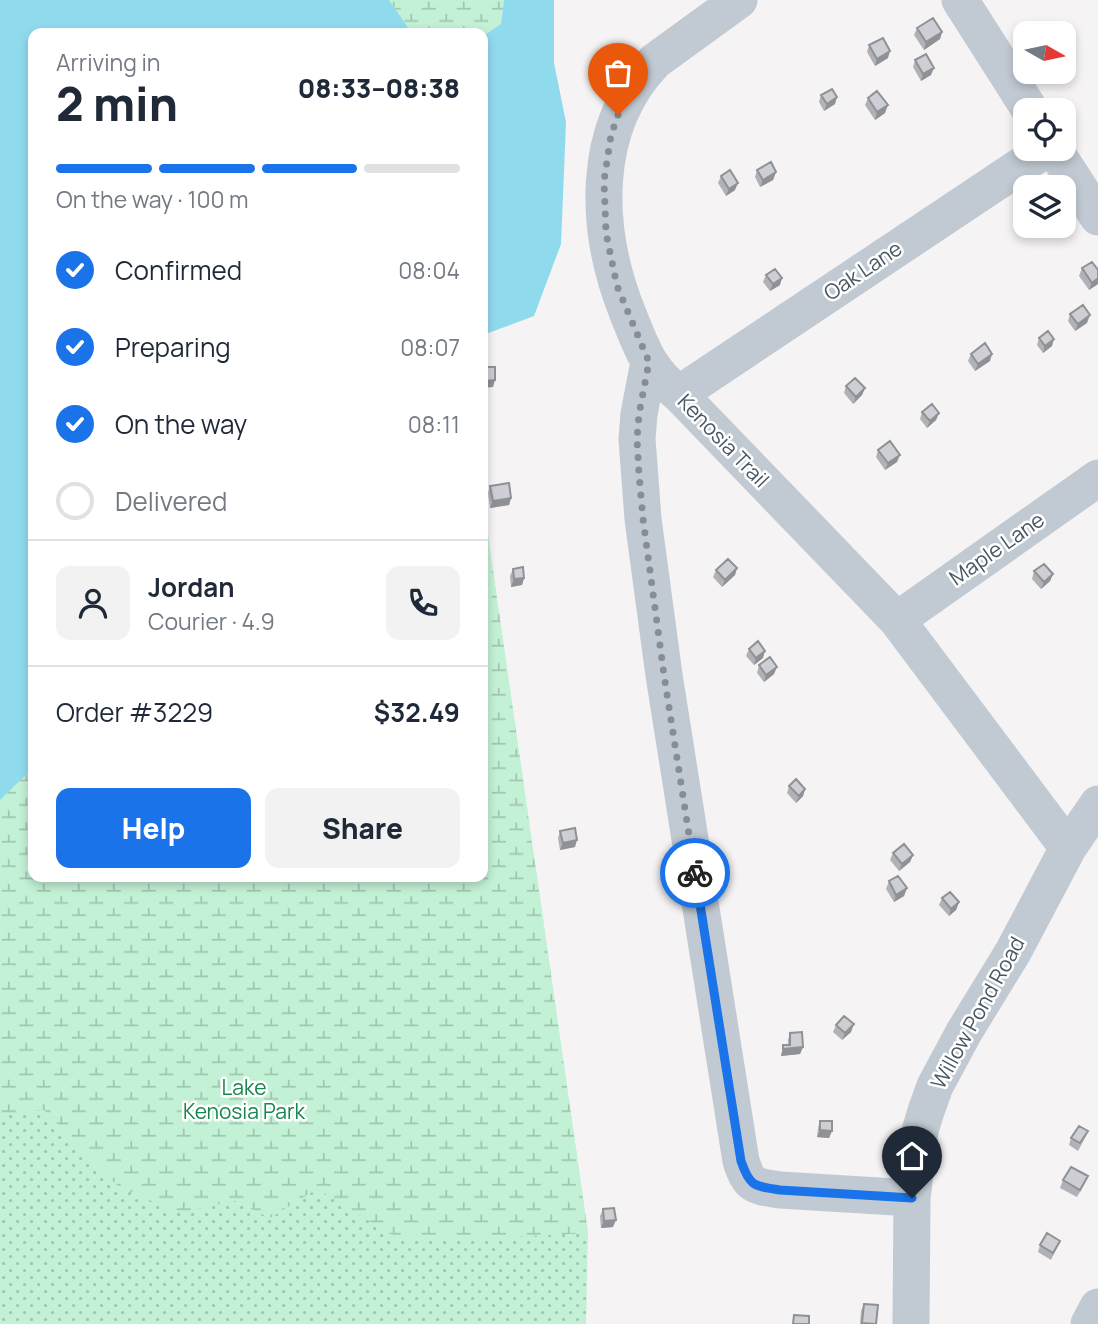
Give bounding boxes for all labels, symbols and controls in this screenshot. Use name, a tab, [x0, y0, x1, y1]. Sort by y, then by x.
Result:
north arrow	[1013, 21, 1076, 84]
map controls	[1013, 21, 1076, 238]
pin	[588, 43, 648, 115]
text: Arriving in	[56, 46, 161, 78]
icon: bag	[599, 54, 637, 92]
text: 08:33–08:38	[298, 70, 460, 106]
text: 2 min	[56, 72, 178, 135]
button: locate	[1013, 98, 1076, 161]
button: layers	[1013, 175, 1076, 238]
text: On the way · 100 m	[56, 183, 249, 215]
street label: Oak Lane	[818, 234, 907, 307]
icon: check	[56, 251, 94, 289]
text: Confirmed	[115, 252, 242, 288]
text: 08:04	[398, 254, 460, 286]
icon: check	[56, 328, 94, 366]
text: Preparing	[115, 329, 231, 365]
text: 08:07	[400, 331, 460, 363]
street label: Kenosia Trail	[672, 387, 776, 493]
icon: check	[56, 405, 94, 443]
text: On the way	[115, 406, 247, 442]
text: 08:11	[408, 408, 460, 440]
text: Delivered	[115, 483, 227, 519]
street label: Maple Lane	[943, 505, 1050, 591]
button: person	[56, 566, 130, 640]
button: phone	[386, 566, 460, 640]
text: Jordan	[148, 569, 234, 605]
text: Courier · 4.9	[148, 605, 275, 637]
text: Order #3229	[56, 694, 213, 730]
text: $32.49	[374, 694, 460, 730]
button: Help	[56, 788, 251, 868]
button: Share	[265, 788, 460, 868]
courier	[660, 838, 730, 908]
icon: bike	[676, 854, 714, 892]
street label: Willow Pond Road	[924, 931, 1031, 1094]
park label: Lake Kenosia Park	[183, 1073, 306, 1125]
pin	[882, 1126, 942, 1198]
icon: home	[893, 1137, 931, 1175]

